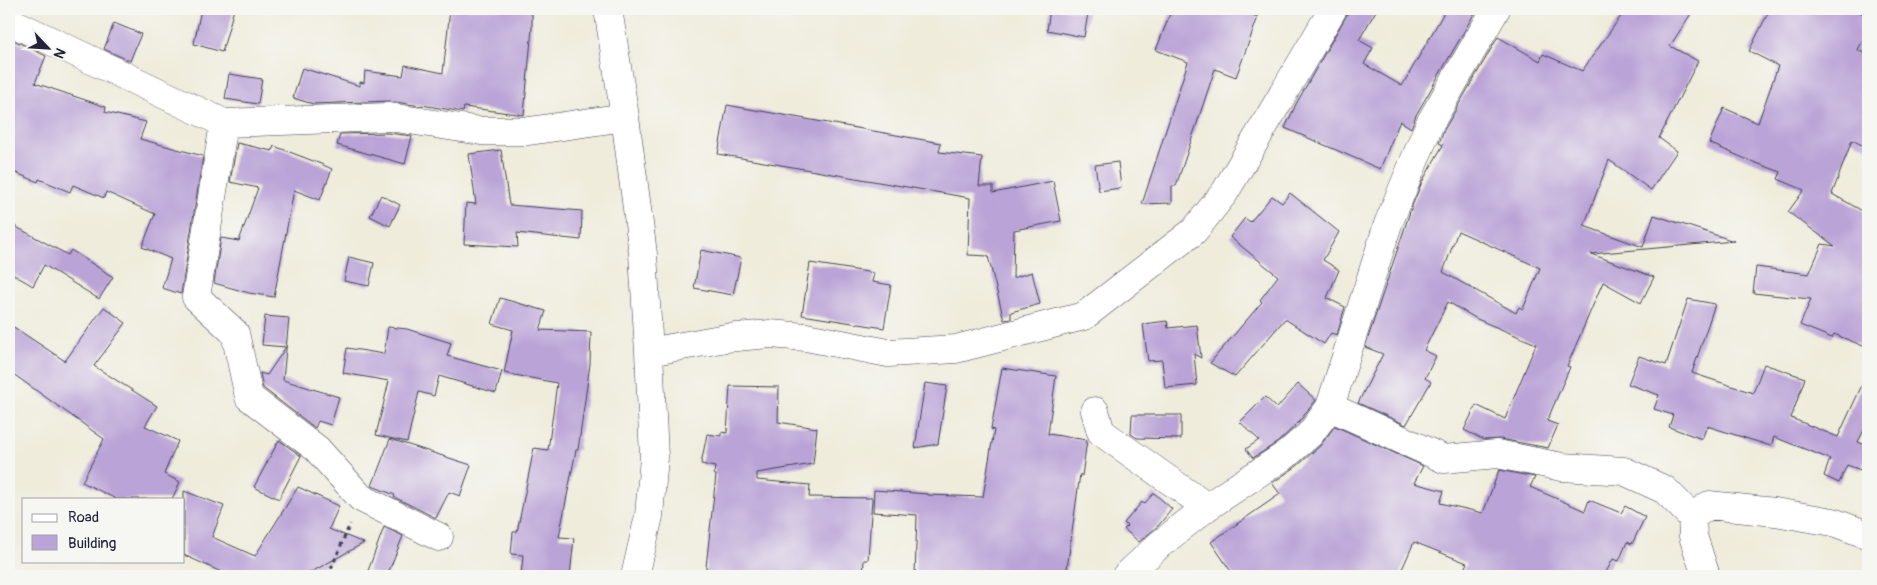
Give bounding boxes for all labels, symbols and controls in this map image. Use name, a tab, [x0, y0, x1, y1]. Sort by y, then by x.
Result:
north arrow	[22, 22, 72, 72]
text: N	[50, 45, 69, 61]
legend	[22, 498, 185, 562]
text: Road	[68, 508, 99, 527]
text: Building	[68, 534, 116, 553]

